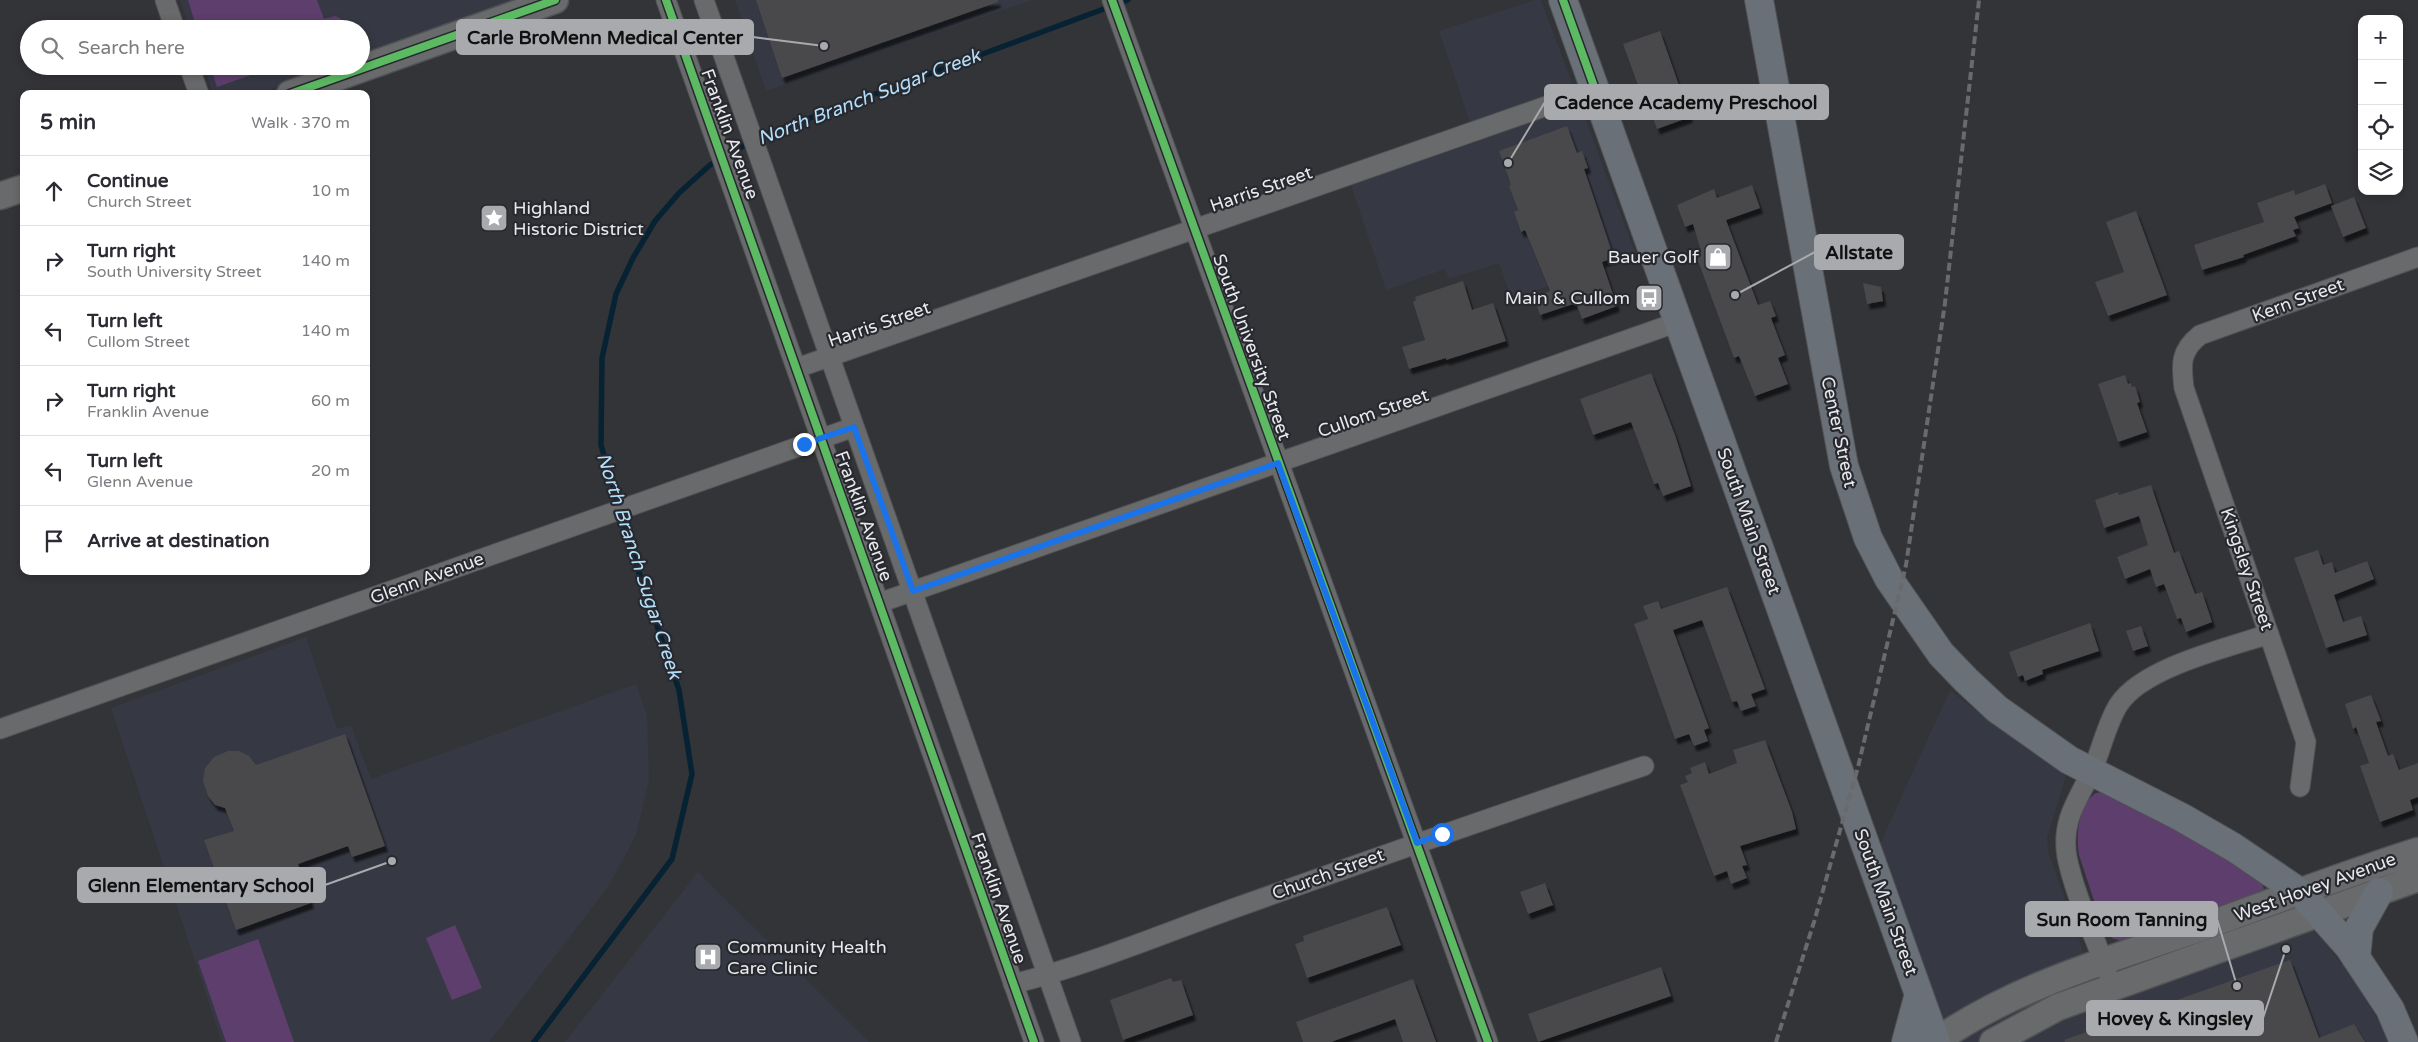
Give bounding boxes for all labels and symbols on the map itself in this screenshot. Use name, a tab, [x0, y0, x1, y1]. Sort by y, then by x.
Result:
callout: Carle BroMenn Medical Center	[457, 20, 753, 54]
text: Carle BroMenn Medical Center	[467, 27, 744, 49]
water label: North Branch Sugar Creek	[755, 44, 985, 150]
street label: Franklin Avenue	[696, 66, 764, 202]
callout: Cadence Academy Preschool	[1545, 85, 1828, 119]
text: Cadence Academy Preschool	[1555, 92, 1817, 115]
street label: Harris Street	[1207, 161, 1315, 217]
place label: Highland Historic District	[513, 197, 644, 240]
place icon: Highland Historic District	[479, 203, 509, 233]
callout: Allstate	[1815, 235, 1903, 269]
shop icon: Bauer Golf	[1703, 242, 1733, 272]
text: Allstate	[1825, 242, 1893, 264]
place label: Bauer Golf	[1608, 246, 1699, 268]
street label: South University Street	[1208, 251, 1296, 443]
street label: Kern Street	[2249, 273, 2347, 327]
bus stop icon: Main & Cullom	[1634, 283, 1664, 313]
place label: Main & Cullom	[1505, 287, 1630, 309]
street label: Harris Street	[825, 296, 933, 352]
street label: Center Street	[1816, 374, 1862, 490]
street label: Cullom Street	[1315, 384, 1431, 442]
route end	[793, 433, 816, 456]
street label: South Main Street	[1712, 445, 1786, 598]
street label: Franklin Avenue	[830, 448, 898, 584]
water label: North Branch Sugar Creek	[592, 450, 687, 684]
street label: Kingsley Street	[2216, 505, 2278, 633]
street label: Glenn Avenue	[367, 547, 487, 609]
route start	[1431, 823, 1454, 846]
street label: South Main Street	[1849, 826, 1923, 979]
street label: Franklin Avenue	[966, 830, 1032, 966]
street label: Church Street	[1269, 844, 1387, 904]
street label: West Hovey Avenue	[2231, 848, 2399, 926]
callout: Glenn Elementary School	[78, 868, 325, 902]
text: Glenn Elementary School	[88, 875, 314, 898]
callout: Sun Room Tanning	[2026, 902, 2217, 936]
text: Sun Room Tanning	[2037, 909, 2207, 932]
place label: Community Health Care Clinic	[727, 936, 887, 979]
hospital icon: Community Health Care Clinic	[693, 942, 723, 972]
callout: Hovey & Kingsley	[2087, 1001, 2263, 1035]
text: Hovey & Kingsley	[2097, 1008, 2254, 1031]

